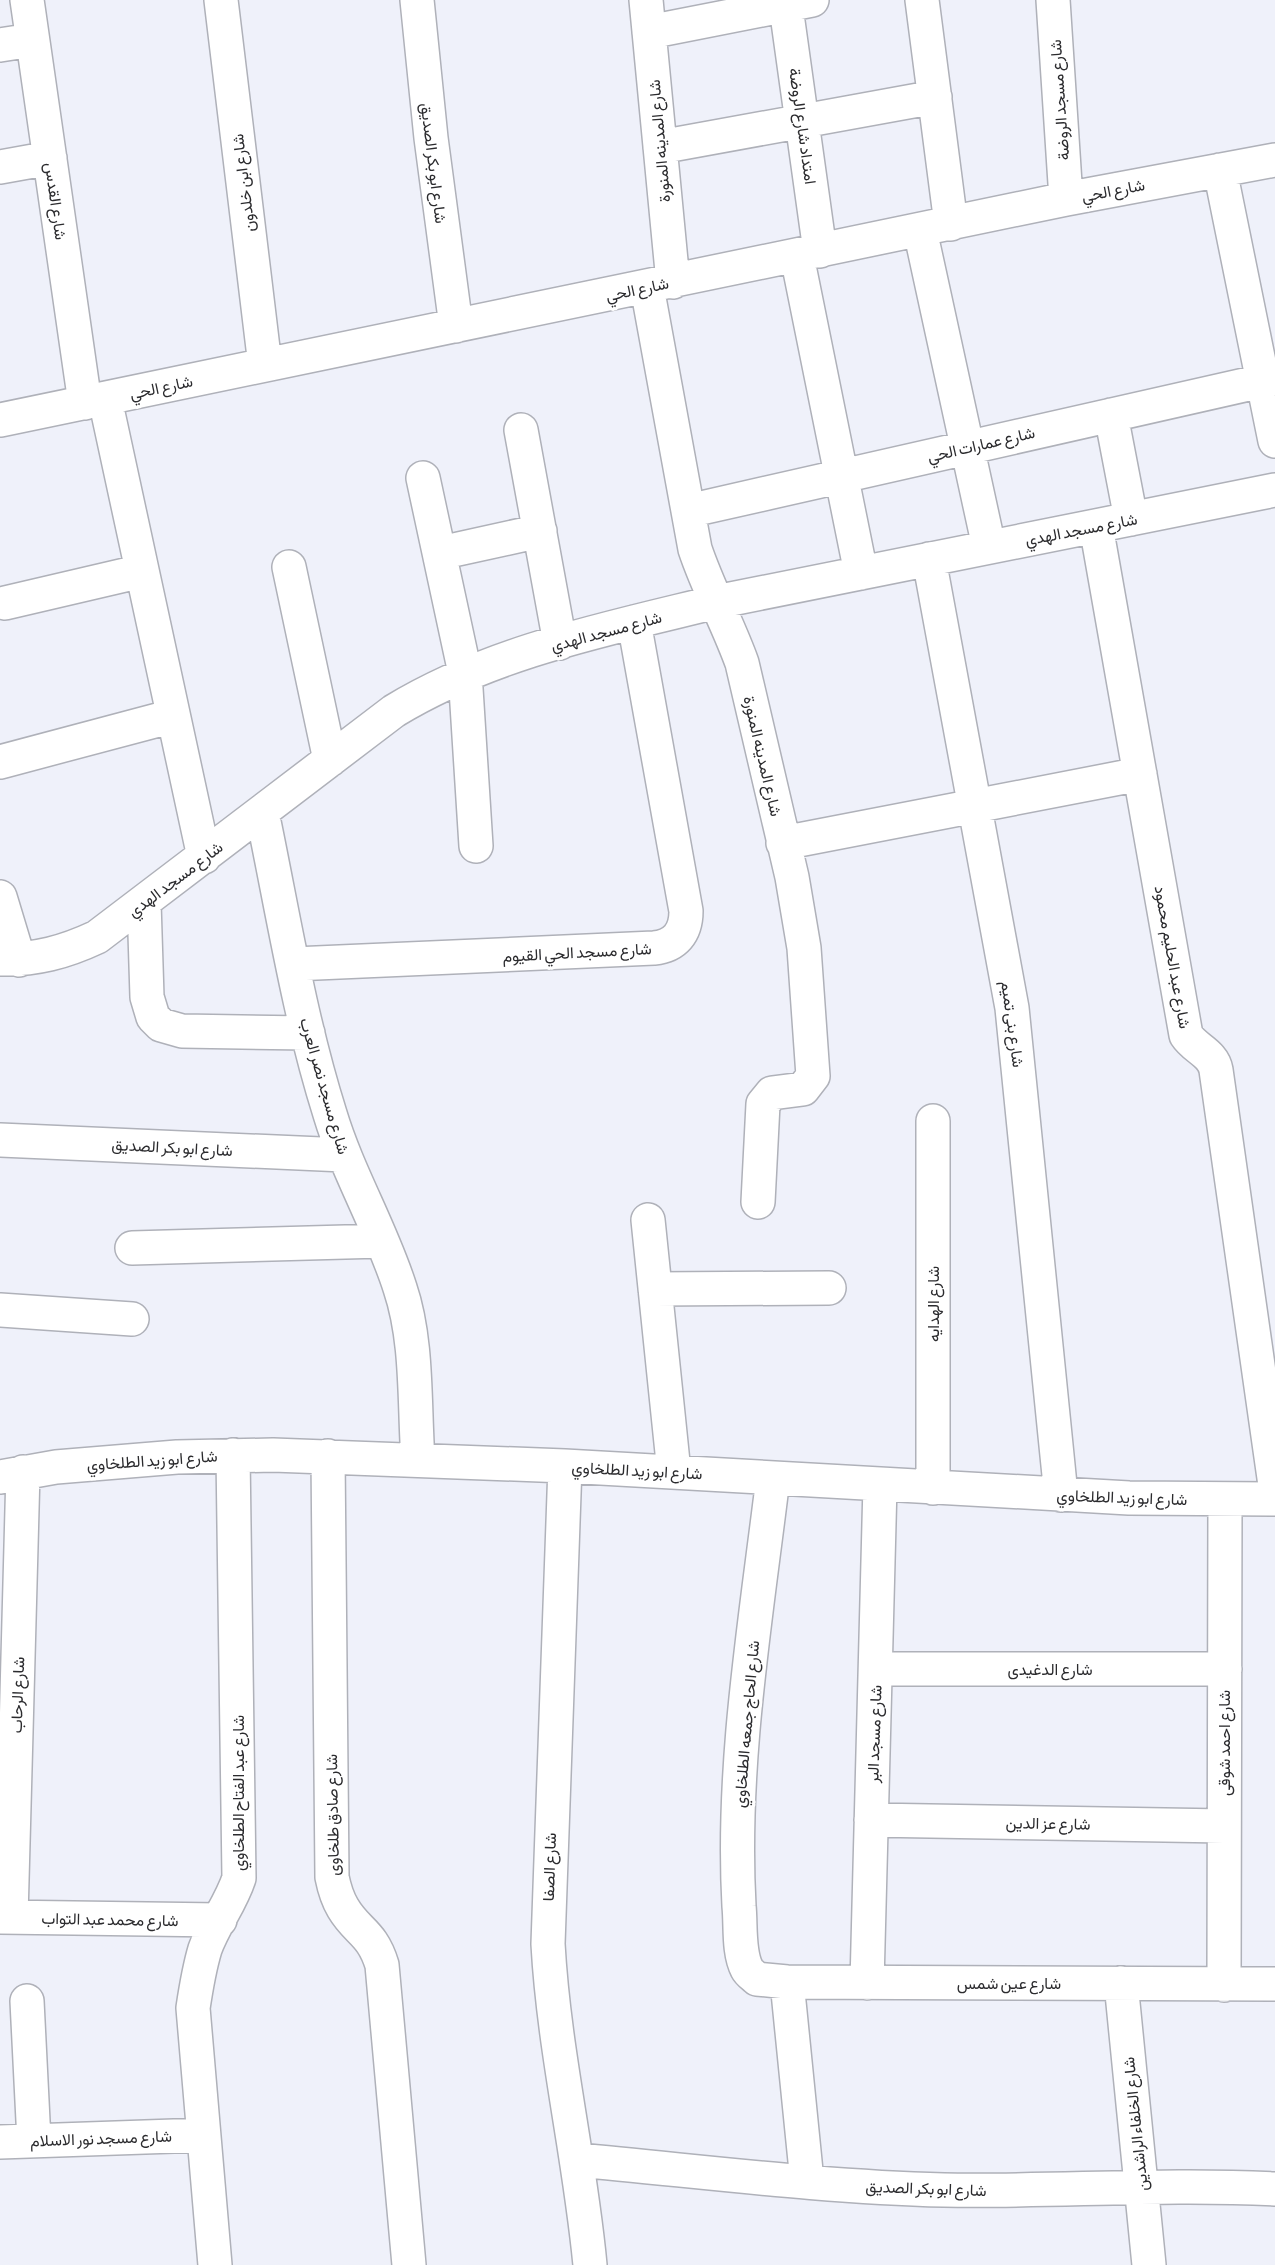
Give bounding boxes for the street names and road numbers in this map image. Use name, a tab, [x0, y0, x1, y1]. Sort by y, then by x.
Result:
street label: شارع مسجد الروضة	[1046, 39, 1075, 161]
street label: امتداد شارع الروضة	[783, 67, 820, 186]
street label: شارع المدينه المنورة	[645, 79, 676, 203]
street label: شارع ابو بكر الصديق	[415, 102, 450, 225]
street label: شارع ابن خلدون	[228, 133, 261, 233]
street label: شارع القدس	[39, 161, 70, 241]
street label: شارع الحي	[1080, 175, 1147, 210]
street label: شارع الحي	[604, 274, 671, 309]
street label: شارع الحي	[128, 372, 195, 407]
street label: شارع عمارات الحي	[925, 423, 1038, 470]
street label: شارع مسجد الهدي	[1023, 509, 1140, 554]
street label: شارع مسجد الهدي	[549, 608, 665, 659]
street label: شارع المدينه المنورة	[737, 694, 786, 819]
street label: شارع مسجد الهدي	[124, 837, 229, 925]
street label: شارع عبد الحليم محمود	[1149, 884, 1194, 1030]
street label: شارع مسجد الحي القيوم	[502, 939, 652, 970]
street label: شارع بنى تميم	[995, 980, 1028, 1069]
street label: شارع مسجد نصر العرب	[294, 1016, 353, 1157]
street label: شارع ابو بكر الصديق	[111, 1135, 233, 1162]
street label: شارع الهدايه	[924, 1266, 945, 1342]
street label: شارع ابو زيد الطلخاوي	[86, 1446, 218, 1479]
street label: شارع ابو زيد الطلخاوي	[571, 1458, 703, 1487]
street label: شارع ابو زيد الطلخاوي	[1056, 1486, 1188, 1513]
street label: شارع الحاج جمعه الطلخاوي	[730, 1640, 767, 1809]
street label: شارع الرحاب	[7, 1656, 30, 1734]
street label: شارع الدغيدى	[1007, 1660, 1093, 1681]
street label: شارع مسجد البر	[863, 1685, 888, 1784]
street label: شارع احمد شوقى	[1215, 1690, 1236, 1796]
street label: شارع عبد الفتاح الطلخاوي	[229, 1715, 252, 1871]
street label: شارع صادق طلخاوى	[322, 1754, 345, 1876]
street label: شارع عز الدين	[1005, 1813, 1091, 1836]
street label: شارع الصفا	[539, 1832, 562, 1902]
street label: شارع محمد عبد التواب	[41, 1909, 179, 1932]
street label: شارع عين شمس	[957, 1974, 1061, 1995]
street label: شارع الخلفاء الراشدين	[1119, 2056, 1154, 2192]
street label: شارع مسجد نور الاسلام	[30, 2127, 172, 2152]
street label: شارع ابو بكر الصديق	[865, 2177, 987, 2202]

